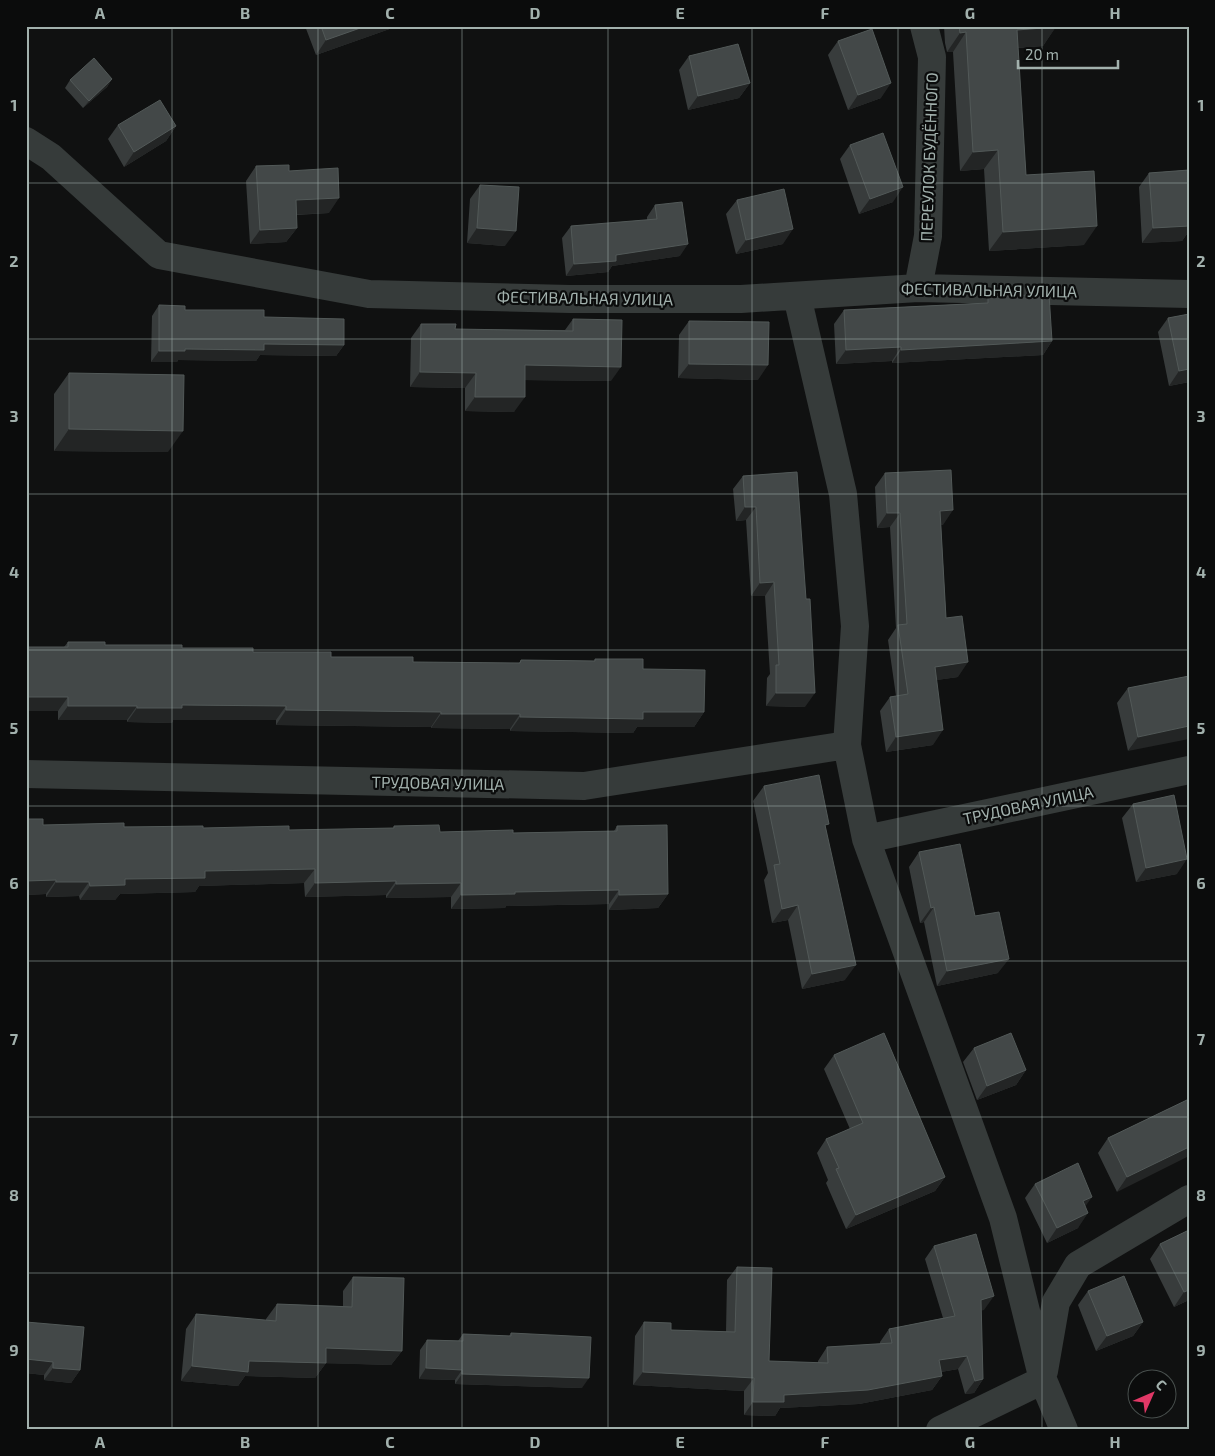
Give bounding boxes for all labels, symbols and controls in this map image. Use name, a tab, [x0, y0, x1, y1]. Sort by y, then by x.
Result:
text: A	[95, 3, 106, 22]
text: B	[240, 3, 250, 22]
text: C	[385, 3, 395, 22]
text: D	[530, 3, 541, 22]
text: E	[675, 3, 685, 22]
text: F	[821, 3, 830, 22]
text: G	[965, 3, 975, 22]
text: H	[1109, 3, 1121, 22]
scale bar	[1018, 38, 1118, 70]
text: 20 m	[1025, 45, 1059, 63]
street label: ПЕРЕУЛОК БУДЁННОГО	[916, 72, 941, 242]
text: 1	[11, 95, 17, 114]
text: 1	[1198, 95, 1204, 114]
text: 2	[9, 251, 19, 270]
text: 2	[1196, 251, 1206, 270]
street label: ФЕСТИВАЛЬНАЯ УЛИЦА	[901, 278, 1077, 301]
street label: ФЕСТИВАЛЬНАЯ УЛИЦА	[497, 286, 673, 309]
text: 3	[9, 406, 19, 425]
text: 3	[1196, 406, 1206, 425]
text: 4	[9, 562, 19, 581]
text: 4	[1196, 562, 1206, 581]
text: 5	[10, 718, 19, 737]
text: 5	[1197, 718, 1206, 737]
street label: ТРУДОВАЯ УЛИЦА	[372, 772, 505, 793]
street label: ТРУДОВАЯ УЛИЦА	[961, 781, 1095, 828]
text: 6	[9, 873, 19, 892]
text: 6	[1196, 873, 1206, 892]
text: 7	[10, 1029, 19, 1048]
text: 7	[1197, 1029, 1206, 1048]
text: 8	[9, 1185, 19, 1204]
text: 8	[1196, 1185, 1206, 1204]
text: 9	[9, 1340, 19, 1359]
text: 9	[1196, 1340, 1206, 1359]
north arrow	[1128, 1368, 1178, 1418]
text: С	[1153, 1376, 1170, 1393]
text: A	[95, 1432, 106, 1451]
text: B	[240, 1432, 250, 1451]
text: C	[385, 1432, 395, 1451]
text: D	[530, 1432, 541, 1451]
text: E	[675, 1432, 685, 1451]
text: F	[821, 1432, 830, 1451]
text: G	[965, 1432, 975, 1451]
text: H	[1109, 1432, 1121, 1451]

